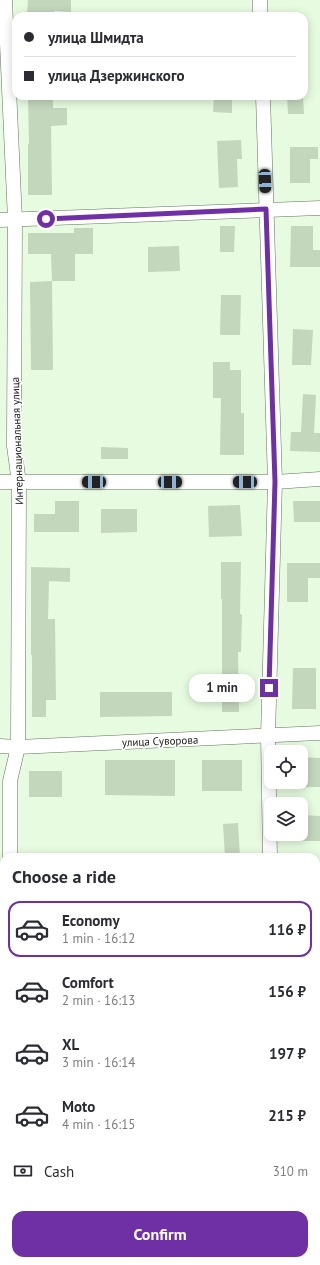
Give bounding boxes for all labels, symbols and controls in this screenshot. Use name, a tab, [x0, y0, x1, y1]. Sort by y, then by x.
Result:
text: улица Шмидта	[48, 28, 144, 47]
text: улица Дзержинского	[48, 66, 185, 85]
car	[259, 169, 271, 193]
route start	[37, 210, 55, 228]
street label: Интернациональная улица	[8, 377, 26, 505]
car	[82, 476, 106, 488]
car	[158, 476, 182, 488]
car	[233, 476, 257, 488]
callout: 1 min	[189, 674, 255, 702]
text: 1 min	[206, 679, 238, 696]
route end	[260, 679, 278, 697]
street label: улица Суворова	[122, 733, 198, 749]
map controls	[264, 745, 308, 841]
button: locate	[264, 745, 308, 789]
button: layers	[264, 797, 308, 841]
text: Choose a ride	[12, 865, 116, 888]
icon: car	[14, 911, 50, 947]
text: Economy	[62, 911, 120, 930]
text: 116 ₽	[268, 920, 306, 939]
text: 1 min · 16:12	[62, 930, 135, 947]
icon: car	[14, 973, 50, 1009]
text: Comfort	[62, 973, 114, 992]
text: 156 ₽	[268, 982, 306, 1001]
text: 2 min · 16:13	[62, 992, 135, 1009]
icon: car	[14, 1035, 50, 1071]
text: XL	[62, 1035, 79, 1054]
text: 197 ₽	[269, 1044, 306, 1063]
text: 3 min · 16:14	[62, 1054, 135, 1071]
icon: car	[14, 1097, 50, 1133]
text: Moto	[62, 1097, 95, 1116]
text: 215 ₽	[268, 1106, 306, 1125]
text: 4 min · 16:15	[62, 1116, 135, 1133]
icon: cash	[12, 1160, 34, 1182]
text: Cash	[44, 1162, 74, 1181]
text: 310 m	[273, 1163, 308, 1180]
button: Confirm	[12, 1211, 308, 1257]

